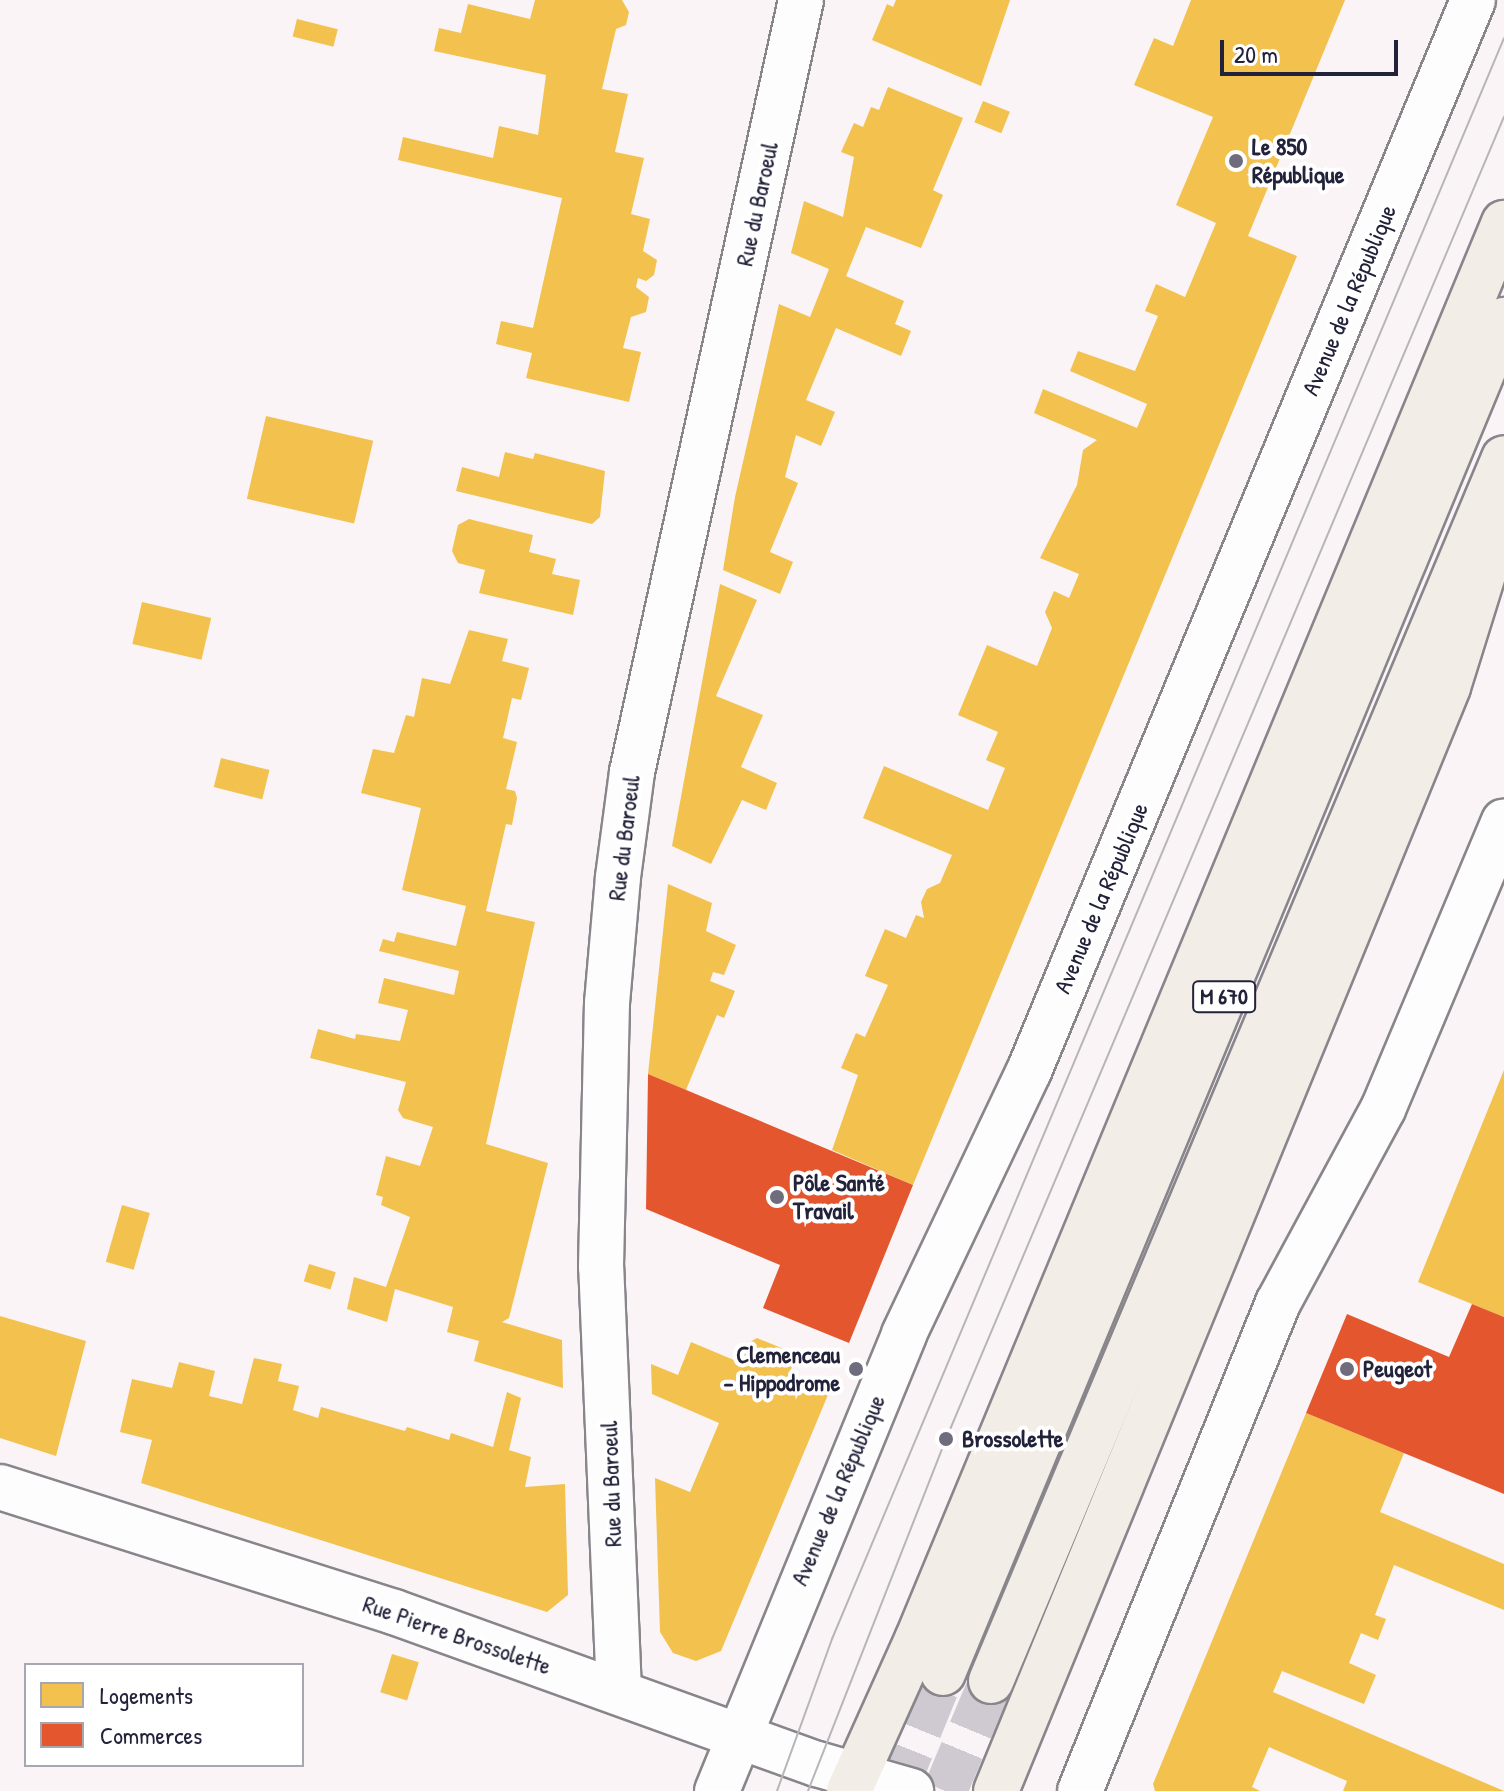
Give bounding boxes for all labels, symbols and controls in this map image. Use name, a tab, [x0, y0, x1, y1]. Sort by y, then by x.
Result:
scale bar	[1224, 24, 1402, 74]
text: 20 m	[1234, 38, 1278, 70]
place label: Le 850 République	[1252, 133, 1344, 189]
street label: Rue du Baroeul	[730, 139, 784, 269]
marker: Le 850 République	[1227, 152, 1245, 170]
street label: Avenue de la République	[1296, 200, 1402, 400]
street label: Rue du Baroeul	[602, 774, 646, 902]
street label: Avenue de la République	[1048, 798, 1154, 998]
road number: M 670	[1192, 979, 1256, 1015]
place label: Pôle Santé Travail	[793, 1169, 885, 1225]
marker: Pôle Santé Travail	[768, 1188, 786, 1206]
place label: Clemenceau – Hippodrome	[723, 1341, 840, 1397]
place label: Peugeot	[1363, 1355, 1432, 1383]
marker: Clemenceau – Hippodrome	[847, 1360, 865, 1378]
marker: Peugeot	[1338, 1360, 1356, 1378]
street label: Avenue de la République	[785, 1390, 891, 1590]
street label: Rue du Baroeul	[594, 1420, 628, 1548]
place label: Brossolette	[962, 1425, 1063, 1453]
marker: Brossolette	[937, 1430, 955, 1448]
street label: Rue Pierre Brossolette	[359, 1589, 555, 1681]
legend	[24, 1663, 304, 1767]
text: Logements	[100, 1679, 193, 1711]
text: Commerces	[100, 1719, 202, 1751]

